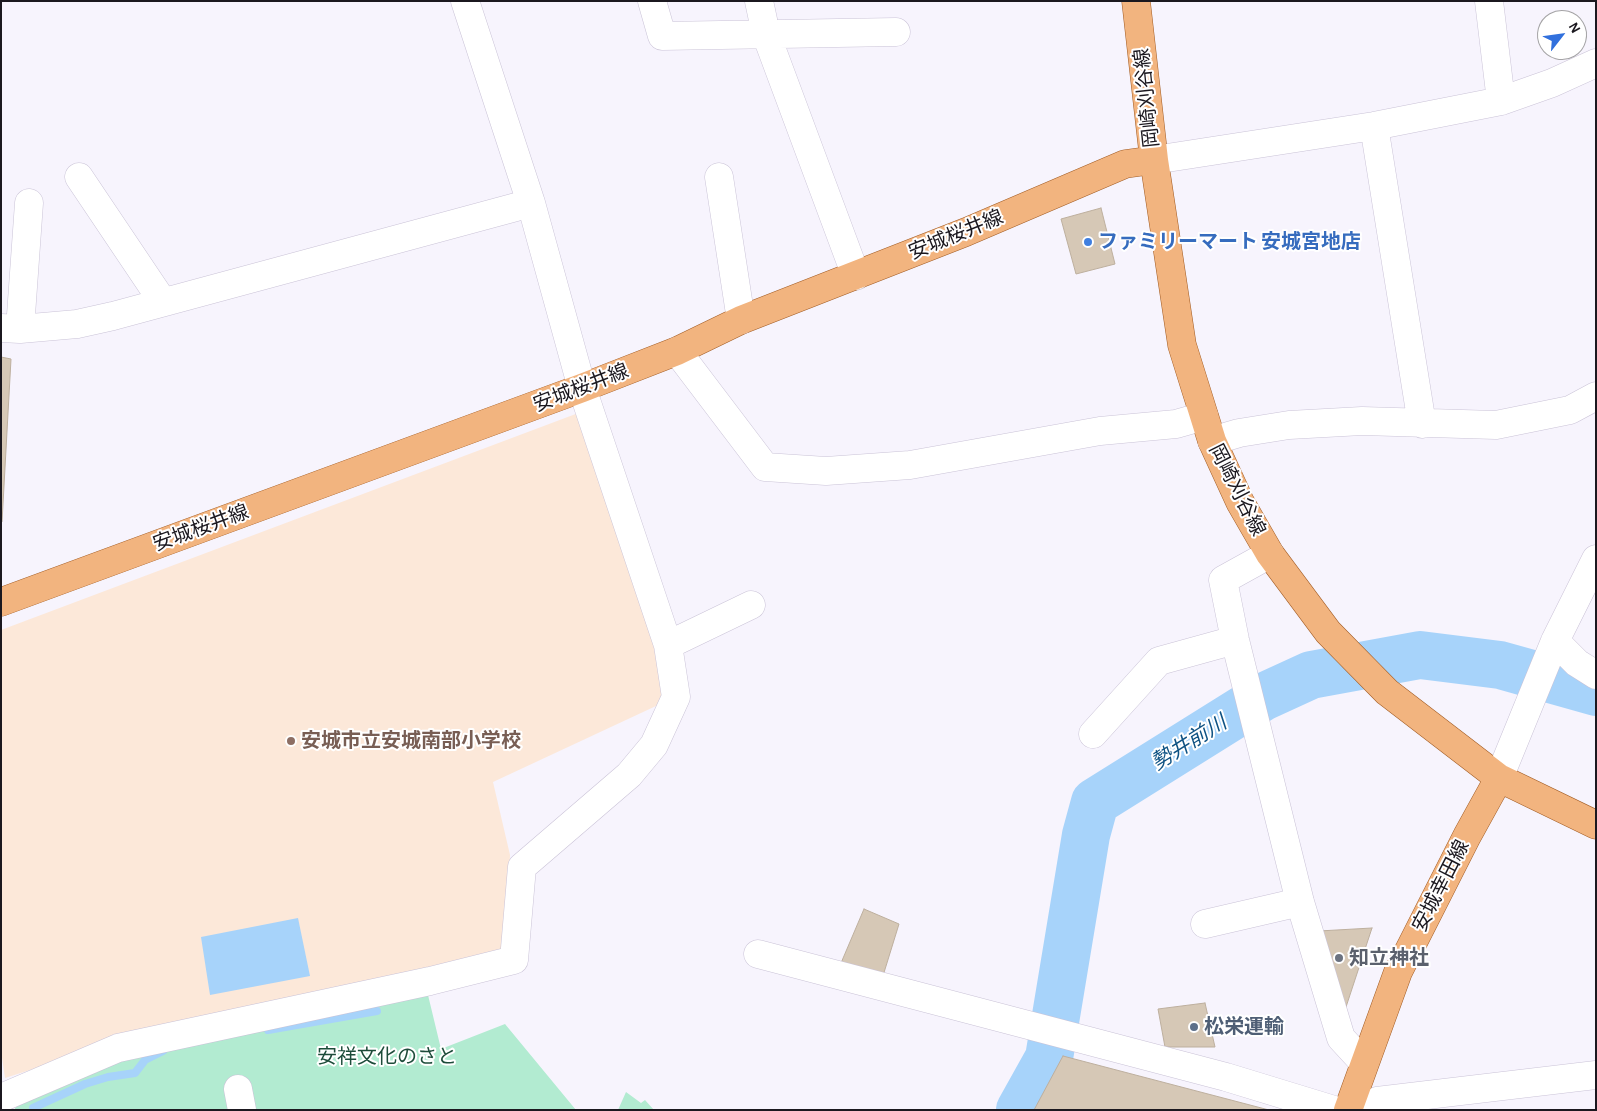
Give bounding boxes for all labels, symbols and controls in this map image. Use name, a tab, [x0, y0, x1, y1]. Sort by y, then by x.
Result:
north arrow	[1537, 10, 1587, 60]
text: N	[1566, 20, 1583, 36]
street label: 岡崎刈谷線	[1130, 47, 1164, 149]
street label: 安城桜井線	[905, 205, 1007, 265]
place label: ファミリーマート 安城宮地店	[1098, 230, 1361, 254]
marker: ファミリーマート 安城宮地店	[1082, 236, 1094, 248]
street label: 安城桜井線	[530, 359, 632, 417]
street label: 岡崎刈谷線	[1204, 440, 1270, 540]
street label: 安城桜井線	[150, 500, 252, 556]
water label: 勢井前川	[1147, 710, 1231, 776]
place label: 安城市立安城南部小学校	[301, 729, 521, 753]
marker: 安城市立安城南部小学校	[285, 735, 297, 747]
street label: 安城幸田線	[1408, 836, 1474, 936]
place label: 知立神社	[1349, 946, 1429, 970]
marker: 知立神社	[1333, 952, 1345, 964]
place label: 松栄運輸	[1204, 1015, 1284, 1039]
marker: 松栄運輸	[1188, 1021, 1200, 1033]
park label: 安祥文化のさと	[317, 1045, 457, 1069]

